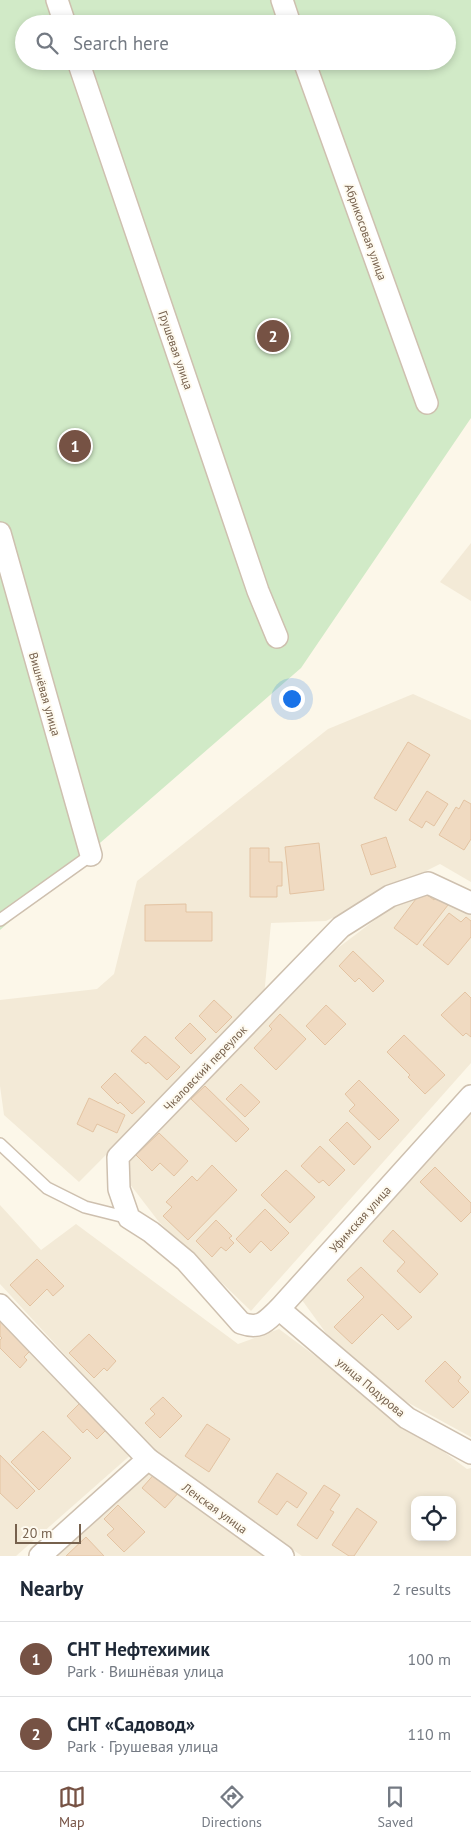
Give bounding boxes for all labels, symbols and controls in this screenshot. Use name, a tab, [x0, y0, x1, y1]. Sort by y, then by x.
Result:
search box	[15, 15, 456, 70]
icon: search	[33, 29, 61, 57]
text: Search here	[73, 31, 169, 55]
street label: Абрикосовая улица	[342, 182, 390, 282]
street label: Грушевая улица	[156, 309, 196, 391]
pin: 2	[257, 317, 289, 355]
pin: 1	[59, 427, 91, 465]
street label: Вишнёвая улица	[26, 650, 64, 738]
your location	[279, 686, 305, 712]
street label: Чкаловский переулок	[160, 1022, 250, 1114]
street label: Уфимская улица	[326, 1182, 394, 1256]
street label: улица Подурова	[334, 1354, 408, 1420]
street label: Ленская улица	[179, 1479, 250, 1537]
map controls	[411, 1496, 456, 1541]
button: locate	[411, 1496, 456, 1541]
scale bar	[15, 1521, 81, 1544]
text: 20 m	[22, 1524, 52, 1542]
text: Nearby	[20, 1575, 83, 1602]
text: 2 results	[392, 1579, 451, 1599]
text: СНТ Нефтехимик	[67, 1637, 210, 1661]
text: 1	[31, 1649, 41, 1669]
text: 100 m	[408, 1649, 451, 1669]
text: Park · Вишнёвая улица	[67, 1661, 224, 1681]
text: СНТ «Садовод»	[67, 1712, 195, 1736]
text: 2	[31, 1724, 41, 1744]
text: 110 m	[408, 1724, 451, 1744]
text: Park · Грушевая улица	[67, 1736, 218, 1756]
tab: Map	[58, 1783, 86, 1831]
tab: Directions	[201, 1783, 262, 1831]
tab: Saved	[378, 1783, 413, 1831]

